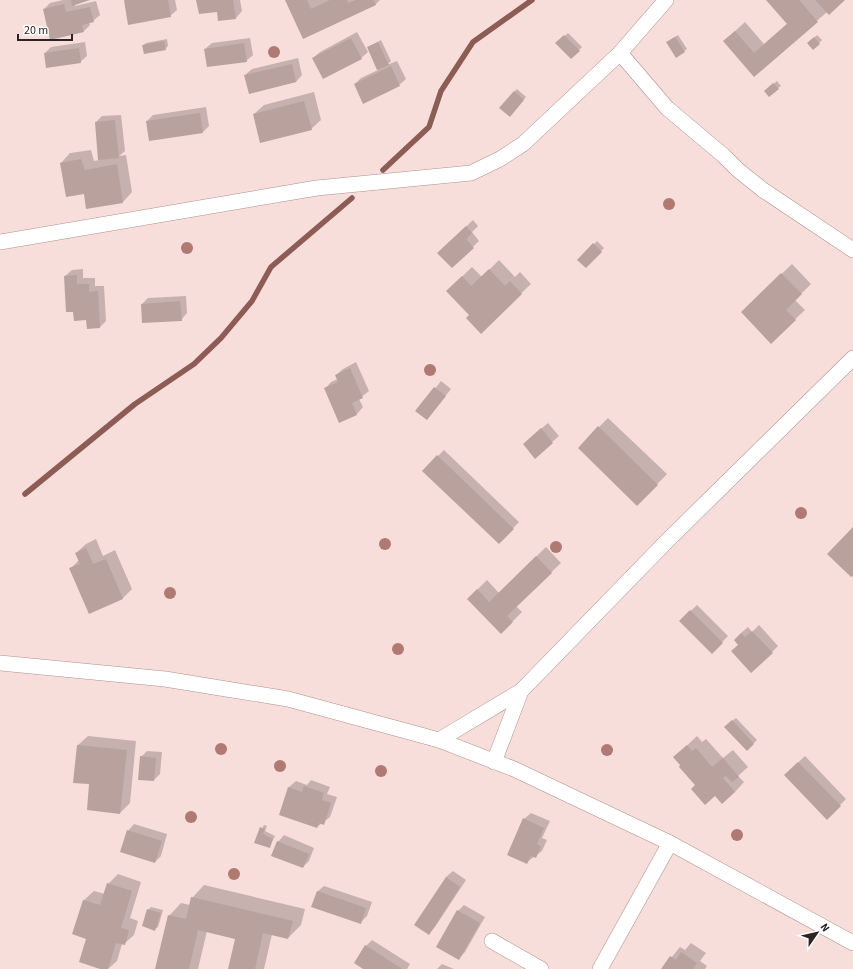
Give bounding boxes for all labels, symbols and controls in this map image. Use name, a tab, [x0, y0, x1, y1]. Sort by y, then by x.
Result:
scale bar	[18, 16, 72, 42]
text: 20 m	[24, 22, 48, 39]
north arrow	[797, 913, 837, 953]
text: N	[817, 920, 833, 935]

